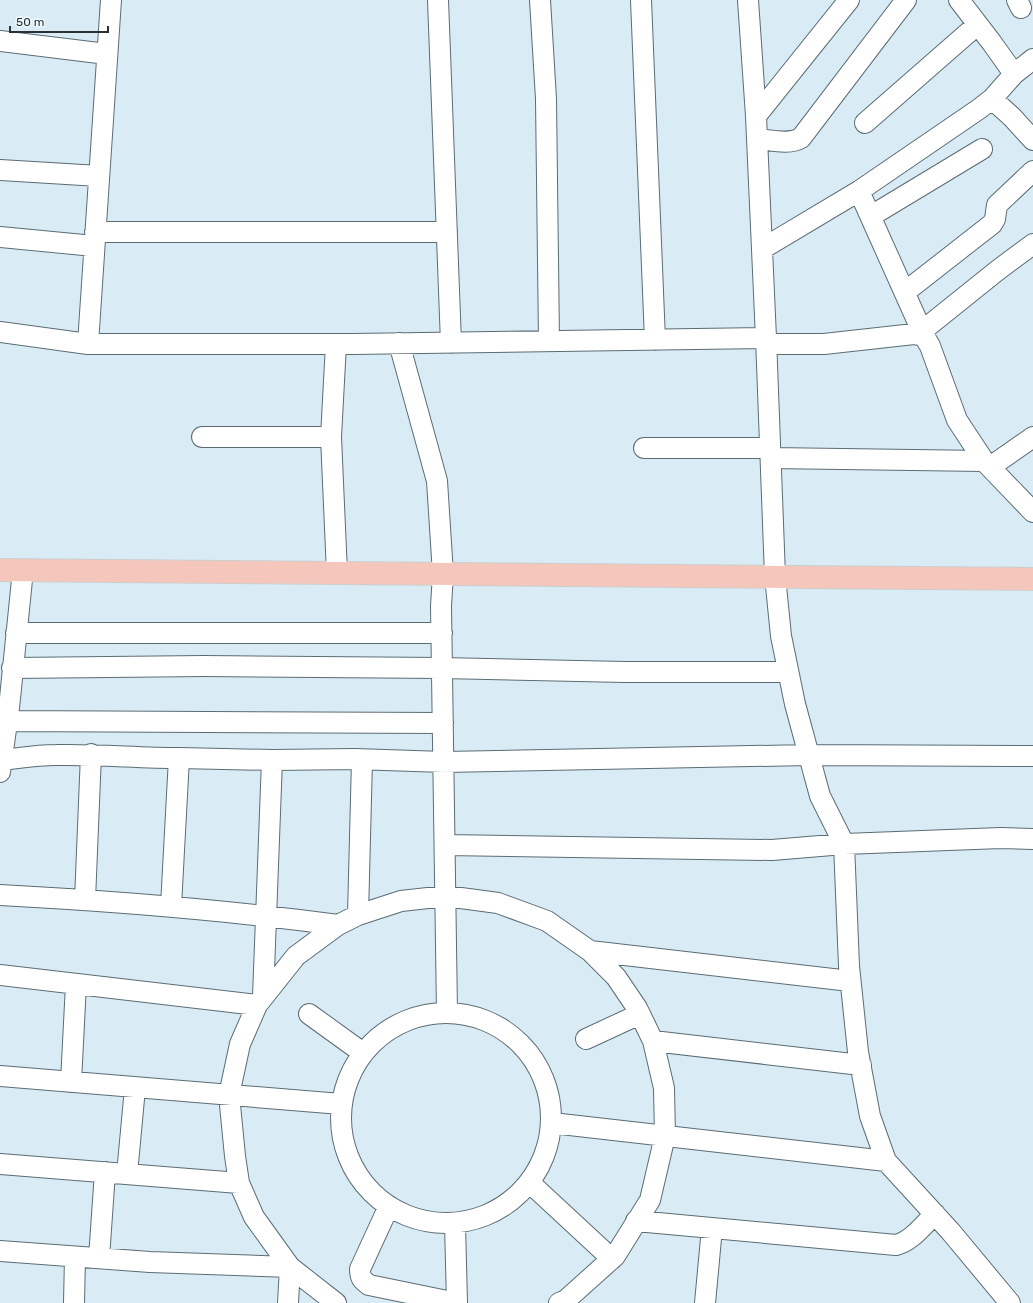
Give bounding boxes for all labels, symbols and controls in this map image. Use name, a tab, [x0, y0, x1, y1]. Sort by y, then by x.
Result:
scale bar	[10, 8, 108, 34]
text: 50 m	[16, 15, 44, 29]

